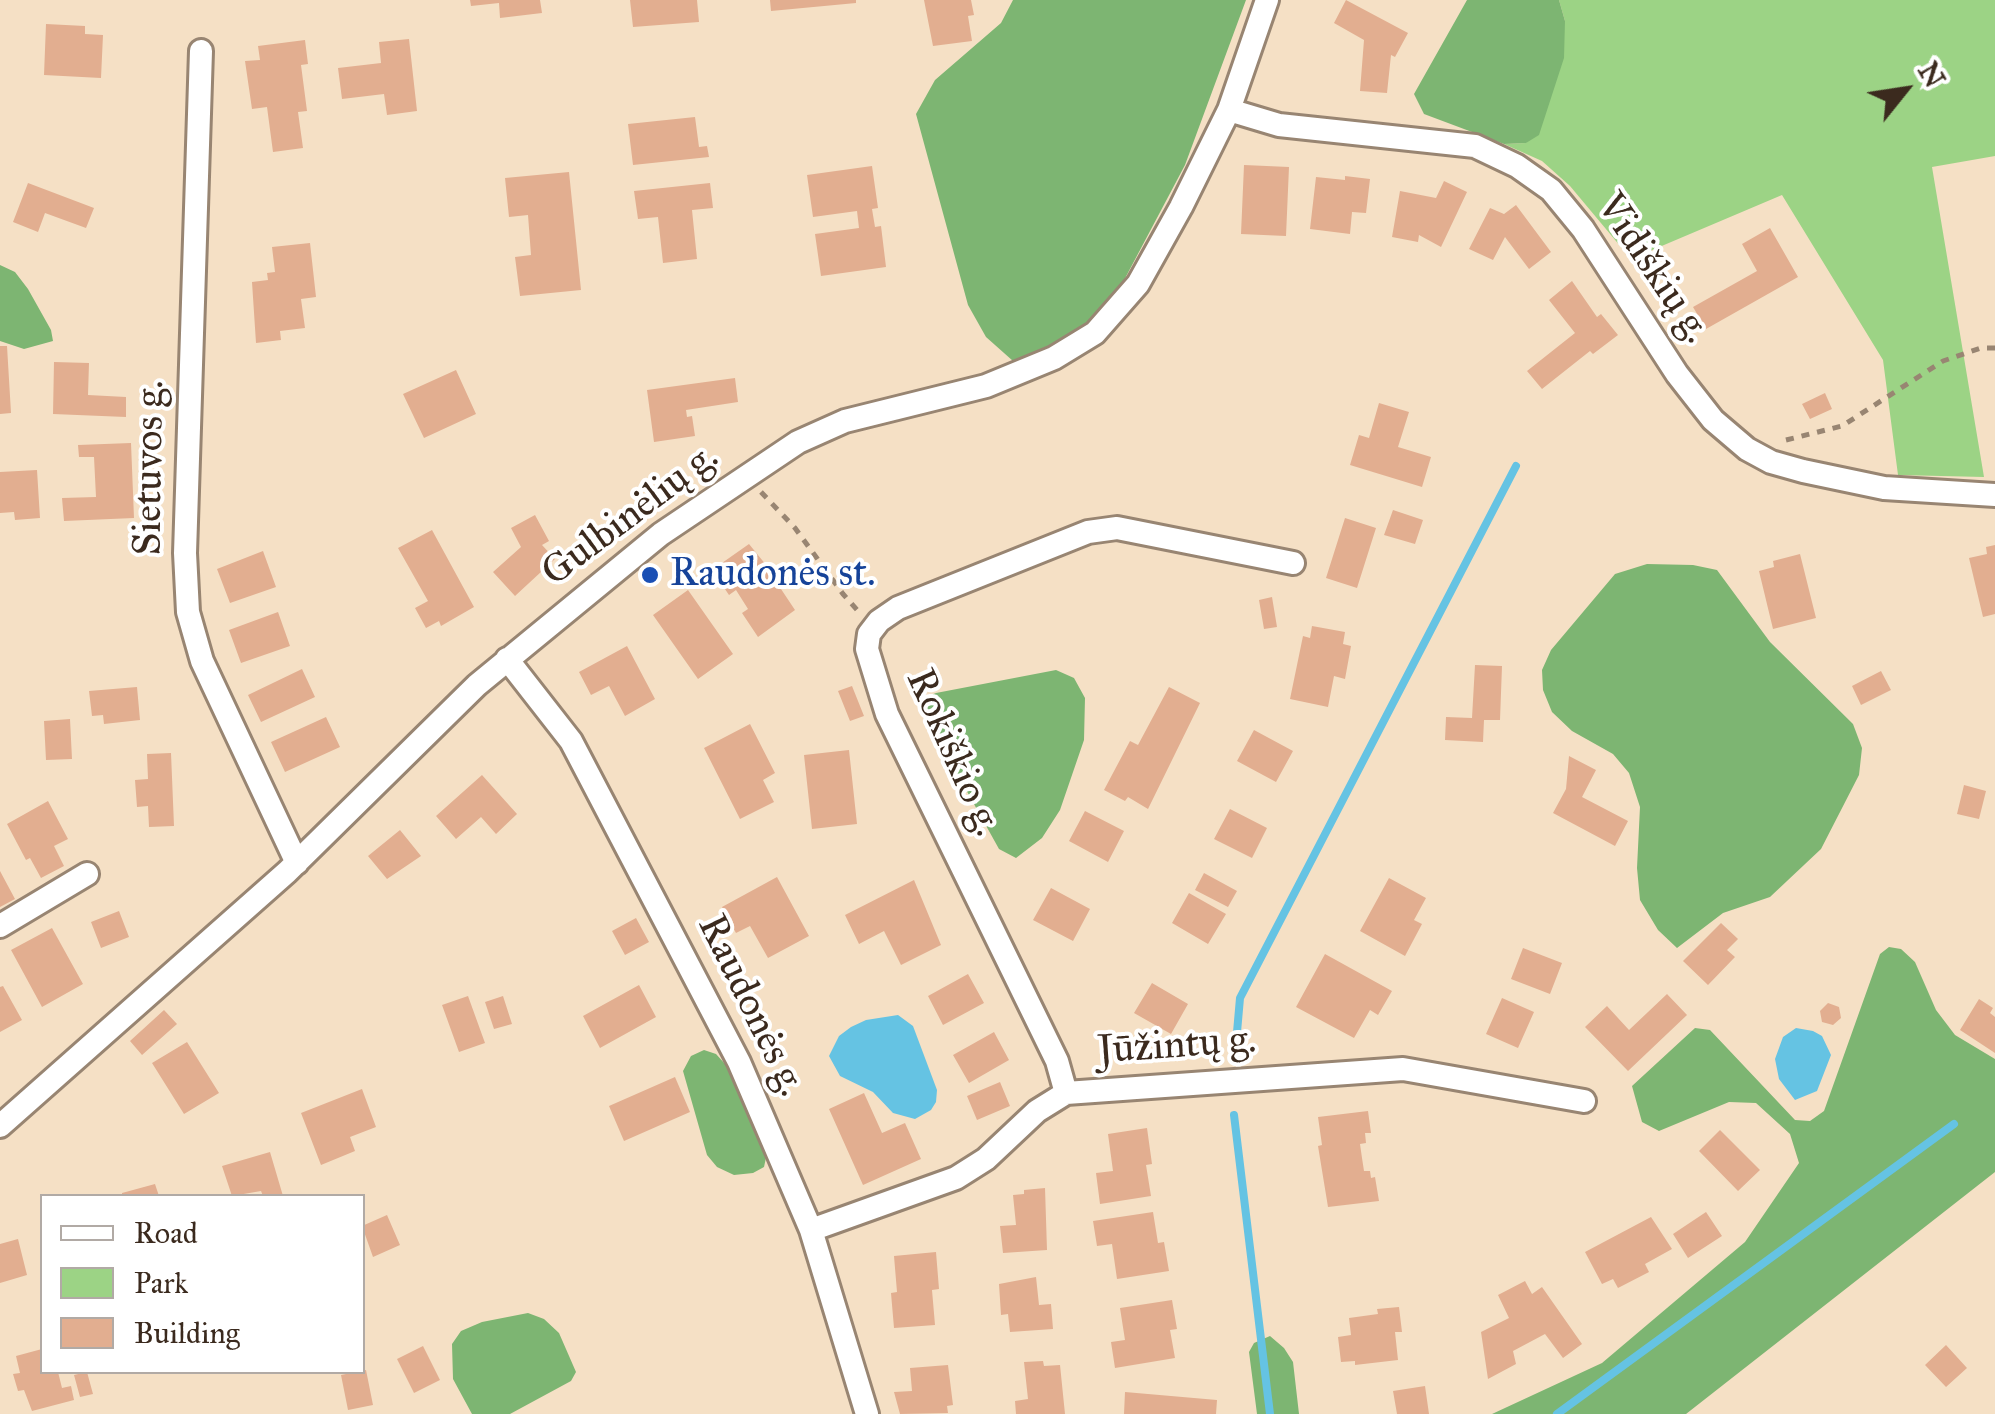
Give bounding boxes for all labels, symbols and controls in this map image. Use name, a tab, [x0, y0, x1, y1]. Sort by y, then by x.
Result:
north arrow	[1855, 40, 1955, 140]
text: N	[1910, 56, 1953, 94]
street label: Vidiškių g.	[1584, 185, 1720, 353]
street label: Sietuvos g.	[125, 380, 177, 556]
street label: Gulbinėlių g.	[533, 434, 729, 598]
place label: Raudonės st.	[670, 551, 875, 599]
marker: Raudonės st.	[639, 564, 661, 586]
street label: Rokiškio g.	[894, 662, 1010, 844]
street label: Raudonės g.	[686, 908, 814, 1104]
street label: Jūžintų g.	[1096, 1018, 1258, 1076]
legend	[40, 1194, 365, 1374]
text: Road	[134, 1215, 198, 1251]
text: Park	[134, 1265, 188, 1301]
text: Building	[134, 1315, 240, 1351]

